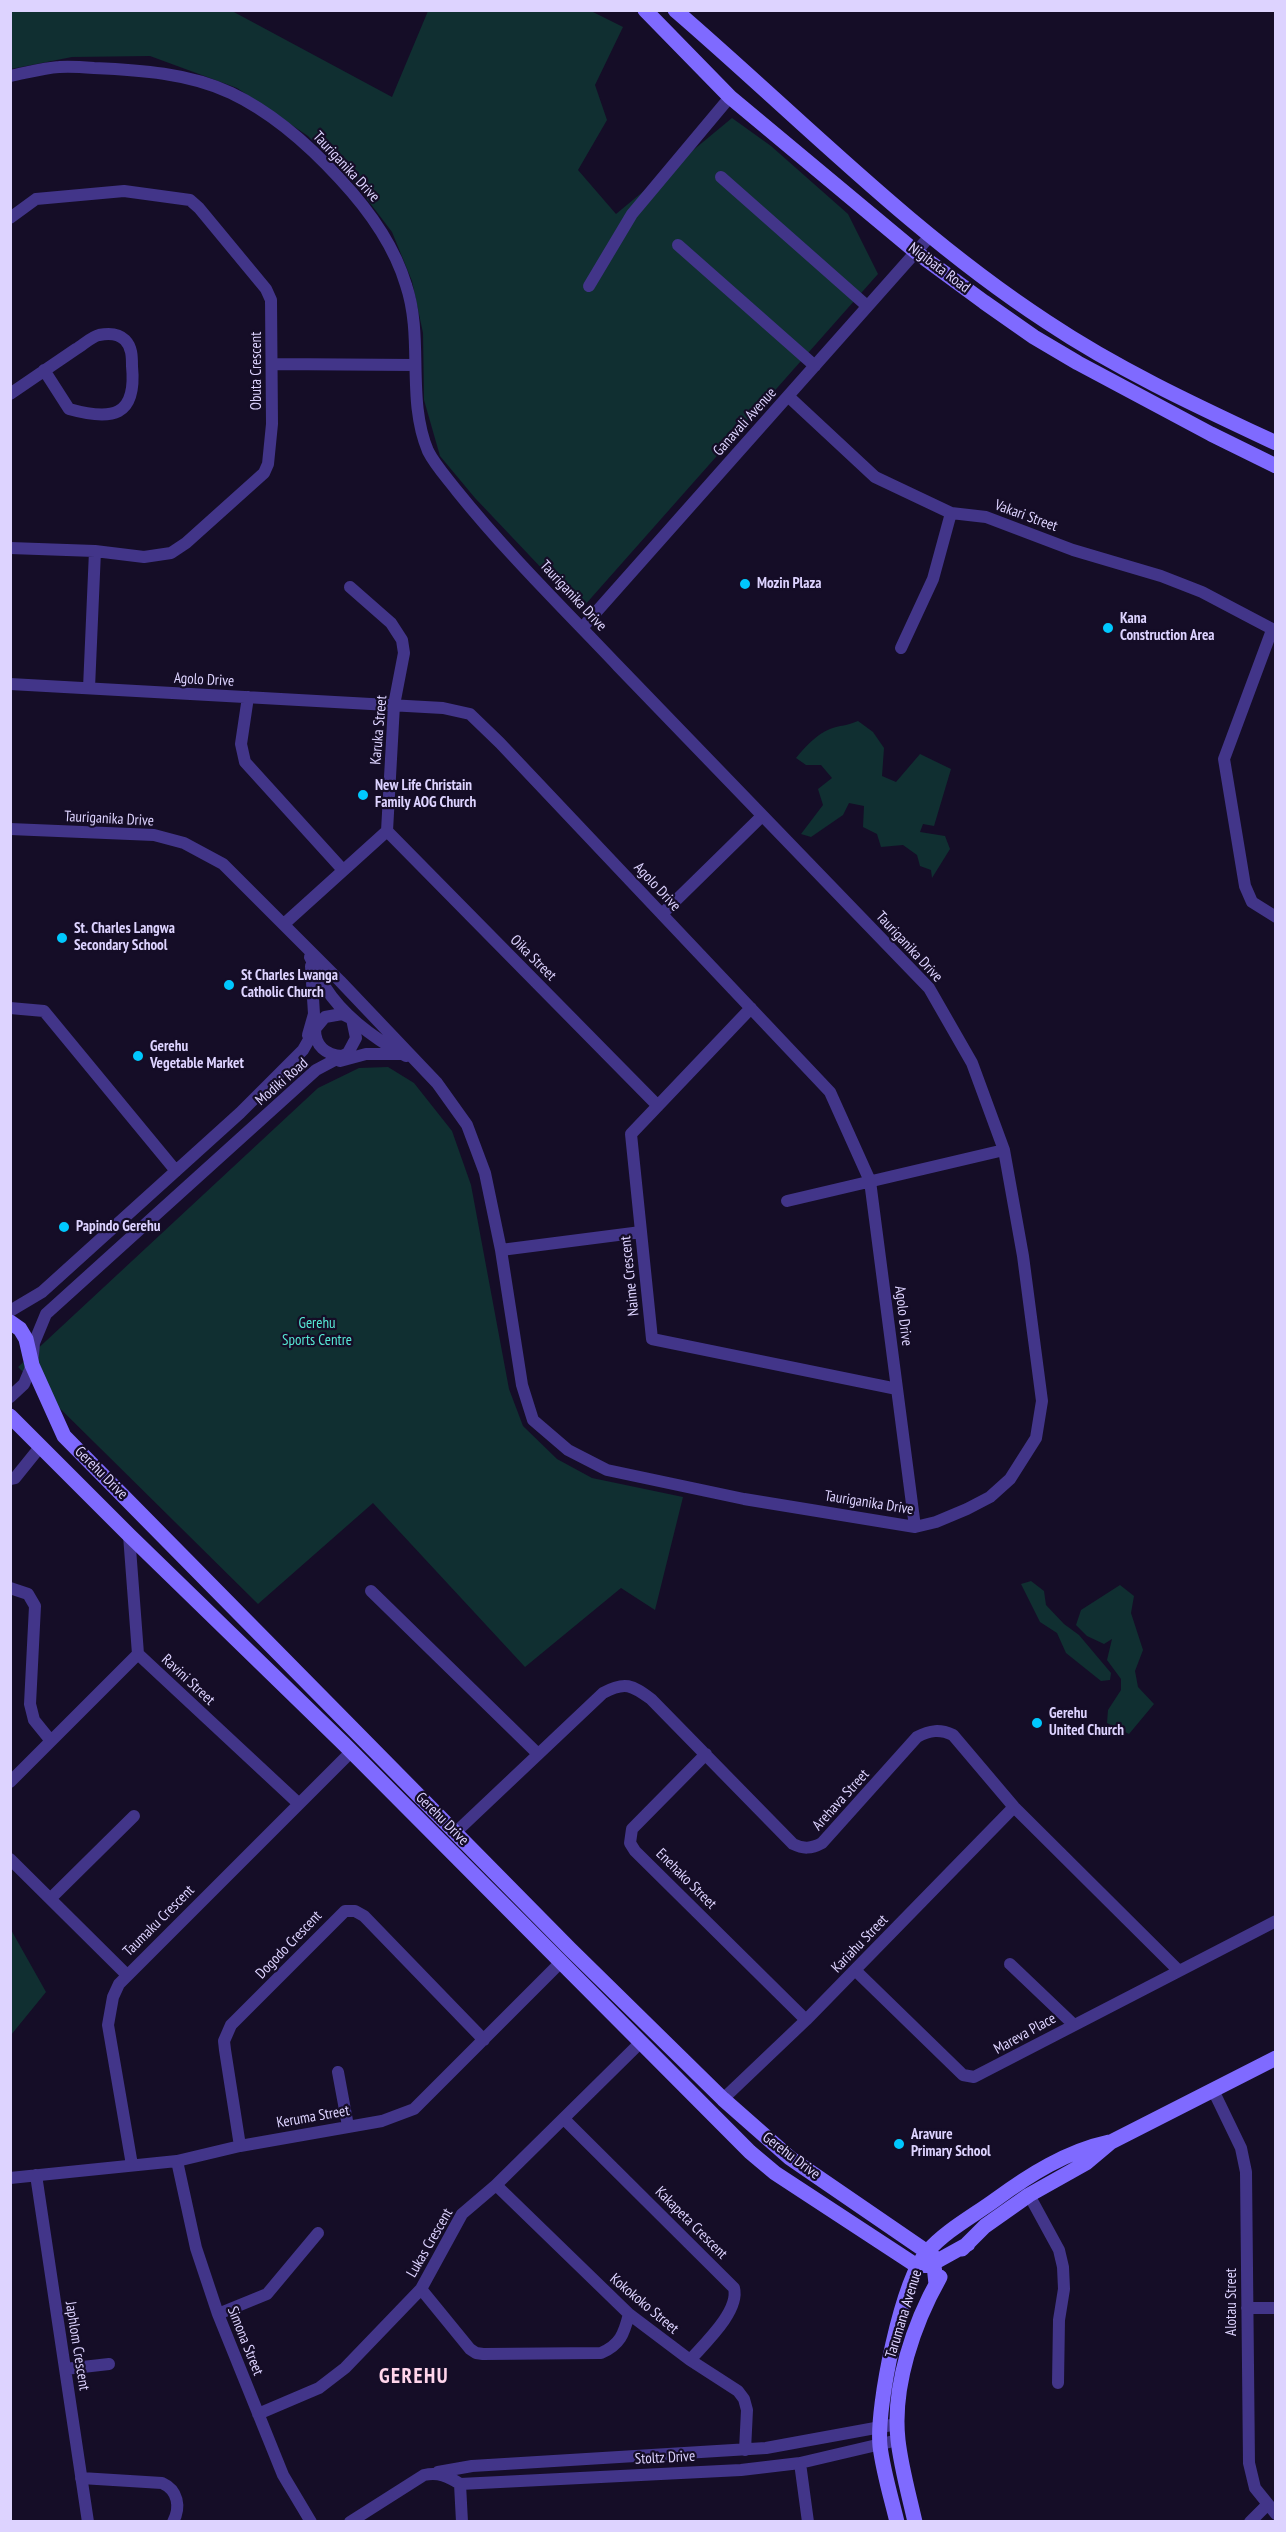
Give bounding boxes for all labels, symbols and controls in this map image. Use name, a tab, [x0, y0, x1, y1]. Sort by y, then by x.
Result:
street label: Tauriganika Drive	[309, 128, 383, 206]
street label: Nigibata Road	[905, 239, 973, 297]
street label: Obuta Crescent	[248, 332, 266, 410]
street label: Ganavali Avenue	[710, 384, 780, 460]
street label: Vakari Street	[992, 496, 1060, 536]
street label: Tauriganika Drive	[536, 557, 610, 635]
place label: Mozin Plaza	[757, 575, 821, 593]
marker: Mozin Plaza	[738, 577, 752, 591]
place label: Kana Construction Area	[1120, 610, 1215, 645]
marker: Kana Construction Area	[1101, 621, 1115, 635]
street label: Agolo Drive	[173, 669, 235, 691]
street label: Karuka Street	[367, 694, 391, 766]
place label: New Life Christain Family AOG Church	[375, 777, 476, 812]
marker: New Life Christain Family AOG Church	[356, 788, 370, 802]
street label: Tauriganika Drive	[64, 808, 154, 830]
street label: Agolo Drive	[630, 859, 684, 915]
street label: Tauriganika Drive	[872, 908, 946, 986]
place label: St. Charles Langwa Secondary School	[74, 920, 175, 955]
marker: St. Charles Langwa Secondary School	[55, 931, 69, 945]
street label: Oika Street	[506, 931, 560, 985]
place label: St Charles Lwanga Catholic Church	[241, 967, 338, 1002]
marker: St Charles Lwanga Catholic Church	[222, 978, 236, 992]
place label: Gerehu Vegetable Market	[150, 1038, 244, 1073]
marker: Gerehu Vegetable Market	[131, 1049, 145, 1063]
street label: Modiki Road	[252, 1054, 312, 1110]
place label: Papindo Gerehu	[76, 1218, 160, 1236]
marker: Papindo Gerehu	[57, 1220, 71, 1234]
street label: Naime Crescent	[617, 1235, 643, 1317]
street label: Agolo Drive	[890, 1285, 916, 1347]
park label: Gerehu Sports Centre	[282, 1315, 352, 1350]
street label: Gerehu Drive	[71, 1443, 131, 1503]
street label: Tauriganika Drive	[823, 1487, 915, 1519]
street label: Ravini Street	[158, 1651, 218, 1709]
place label: Gerehu United Church	[1049, 1705, 1124, 1740]
marker: Gerehu United Church	[1030, 1716, 1044, 1730]
street label: Arehava Street	[809, 1766, 873, 1834]
street label: Gerehu Drive	[412, 1789, 472, 1849]
street label: Enehako Street	[652, 1845, 720, 1913]
street label: Taumaku Crescent	[120, 1882, 198, 1960]
street label: Dogodo Crescent	[252, 1907, 326, 1983]
street label: Kariahu Street	[828, 1911, 892, 1977]
street label: Mareva Place	[991, 2010, 1059, 2058]
street label: Keruma Street	[275, 2102, 351, 2132]
place label: Aravure Primary School	[911, 2126, 991, 2161]
street label: Gerehu Drive	[759, 2129, 823, 2183]
marker: Aravure Primary School	[892, 2137, 906, 2151]
street label: Kakapeta Crescent	[651, 2183, 731, 2263]
street label: Lukas Crescent	[403, 2205, 457, 2281]
street label: Tarumana Avenue	[882, 2268, 926, 2360]
street label: Alotau Street	[1223, 2268, 1241, 2336]
street label: Kokokoko Street	[606, 2270, 682, 2338]
street label: Japhlom Crescent	[61, 2300, 93, 2392]
street label: Simona Street	[223, 2304, 267, 2378]
district label: GEREHU	[379, 2364, 449, 2390]
street label: Stoltz Drive	[634, 2447, 696, 2469]

